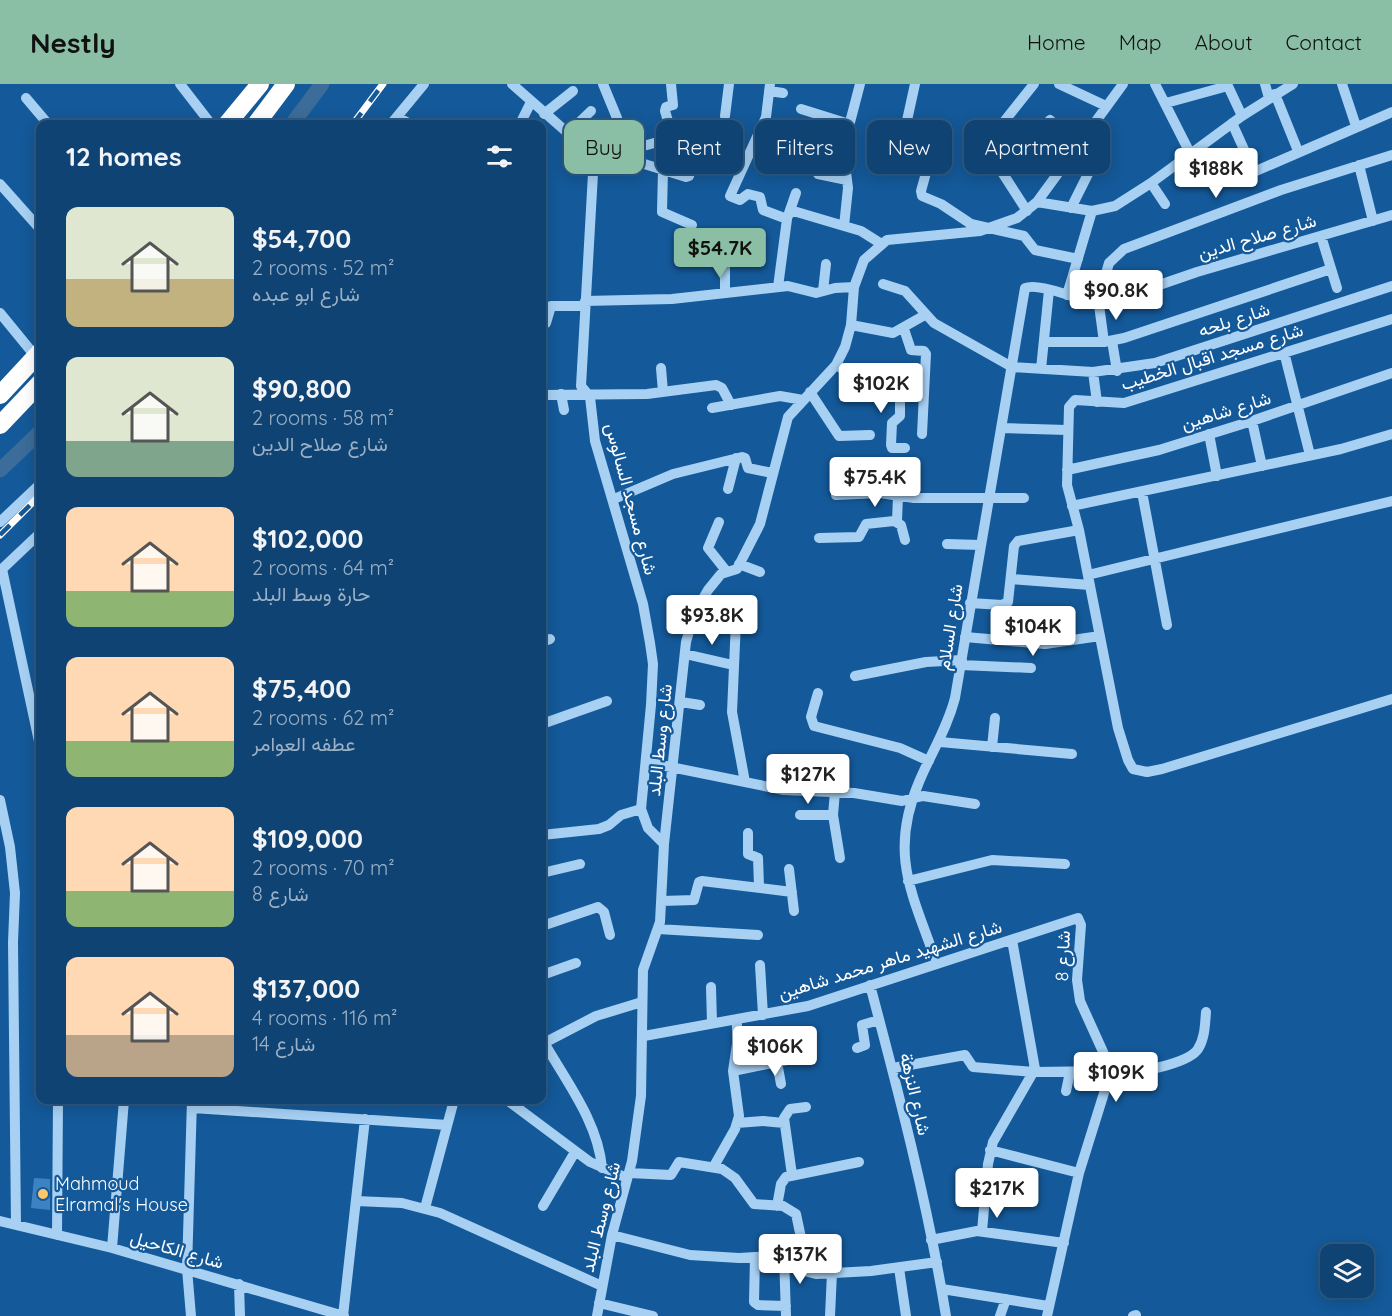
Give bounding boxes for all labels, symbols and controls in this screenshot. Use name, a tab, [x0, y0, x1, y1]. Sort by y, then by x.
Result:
text: Nestly	[30, 25, 116, 60]
text: Home	[1027, 29, 1086, 55]
text: Map	[1119, 29, 1162, 55]
text: About	[1195, 29, 1253, 55]
text: Contact	[1286, 29, 1362, 55]
chip: Buy	[564, 120, 644, 174]
chip: Rent	[656, 120, 743, 174]
chip: Filters	[755, 120, 855, 174]
chip: New	[867, 120, 952, 174]
chip: Apartment	[964, 120, 1110, 174]
text: 12 homes	[66, 140, 182, 173]
icon: filters	[483, 140, 516, 173]
pin: $188K	[1174, 148, 1258, 199]
text: $188K	[1189, 155, 1243, 180]
street label: شارع صلاح الدين	[1195, 209, 1319, 265]
text: $54,700	[252, 222, 351, 255]
pin: $54.7K	[671, 228, 769, 279]
icon: home	[114, 231, 186, 303]
text: $54.7K	[688, 235, 752, 260]
text: 2 rooms · 52 m²	[252, 255, 394, 280]
pin: $90.8K	[1067, 270, 1165, 321]
text: $90.8K	[1084, 277, 1148, 302]
text: شارع ابو عبده	[252, 281, 360, 306]
street label: شارع بلحه	[1195, 297, 1273, 343]
street label: شارع مسجد اقبال الخطيب	[1118, 318, 1306, 396]
pin: $102K	[839, 363, 923, 414]
text: $102K	[853, 370, 909, 395]
text: $90,800	[252, 372, 352, 405]
icon: home	[114, 381, 186, 453]
street label: شارع شاهين	[1178, 386, 1274, 436]
text: 2 rooms · 58 m²	[252, 405, 394, 430]
street label: شارع مسجد السالوس	[599, 420, 663, 578]
text: شارع صلاح الدين	[252, 431, 388, 456]
pin: $75.4K	[826, 457, 924, 508]
text: $75.4K	[844, 464, 906, 489]
text: $102,000	[252, 522, 363, 555]
icon: home	[114, 531, 186, 603]
text: 2 rooms · 64 m²	[252, 555, 394, 580]
text: حارة وسط البلد	[252, 581, 370, 606]
street label: شارع السلام	[931, 582, 969, 672]
pin: $93.8K	[663, 595, 761, 646]
text: $93.8K	[680, 602, 744, 627]
pin: $104K	[991, 606, 1075, 657]
text: $104K	[1005, 613, 1061, 638]
text: $75,400	[252, 672, 351, 705]
icon: home	[114, 681, 186, 753]
street label: شارع وسط البلد	[642, 683, 678, 797]
text: 2 rooms · 62 m²	[252, 705, 394, 730]
text: عطفه العوامر	[252, 731, 355, 756]
pin: $127K	[766, 754, 850, 805]
text: $127K	[780, 761, 836, 786]
text: $109,000	[252, 822, 363, 855]
icon: home	[114, 831, 186, 903]
text: 2 rooms · 70 m²	[252, 855, 395, 880]
text: شارع 8	[252, 881, 309, 906]
street label: شارع الشهيد ماهر محمد شاهين	[775, 915, 1005, 1005]
street label: شارع 8	[1050, 930, 1076, 982]
text: $137,000	[252, 972, 360, 1005]
icon: home	[114, 981, 186, 1053]
text: 4 rooms · 116 m²	[252, 1005, 397, 1030]
pin: $106K	[733, 1026, 817, 1077]
text: شارع 14	[252, 1031, 315, 1056]
text: $106K	[747, 1033, 803, 1058]
street label: شارع النزهة	[894, 1050, 936, 1138]
pin: $109K	[1074, 1052, 1158, 1103]
text: $109K	[1088, 1059, 1144, 1084]
street label: شارع وسط البلد	[576, 1159, 626, 1275]
pin: $217K	[955, 1168, 1039, 1219]
place label: Mahmoud Elramal's House	[55, 1172, 188, 1216]
text: $217K	[969, 1175, 1025, 1200]
marker: Mahmoud Elramal's House	[36, 1187, 50, 1201]
street label: شارع الكاحيل	[128, 1225, 226, 1275]
pin: $137K	[758, 1234, 842, 1285]
text: $137K	[773, 1241, 827, 1266]
map controls	[1320, 1244, 1374, 1298]
button: layers	[1320, 1244, 1374, 1298]

